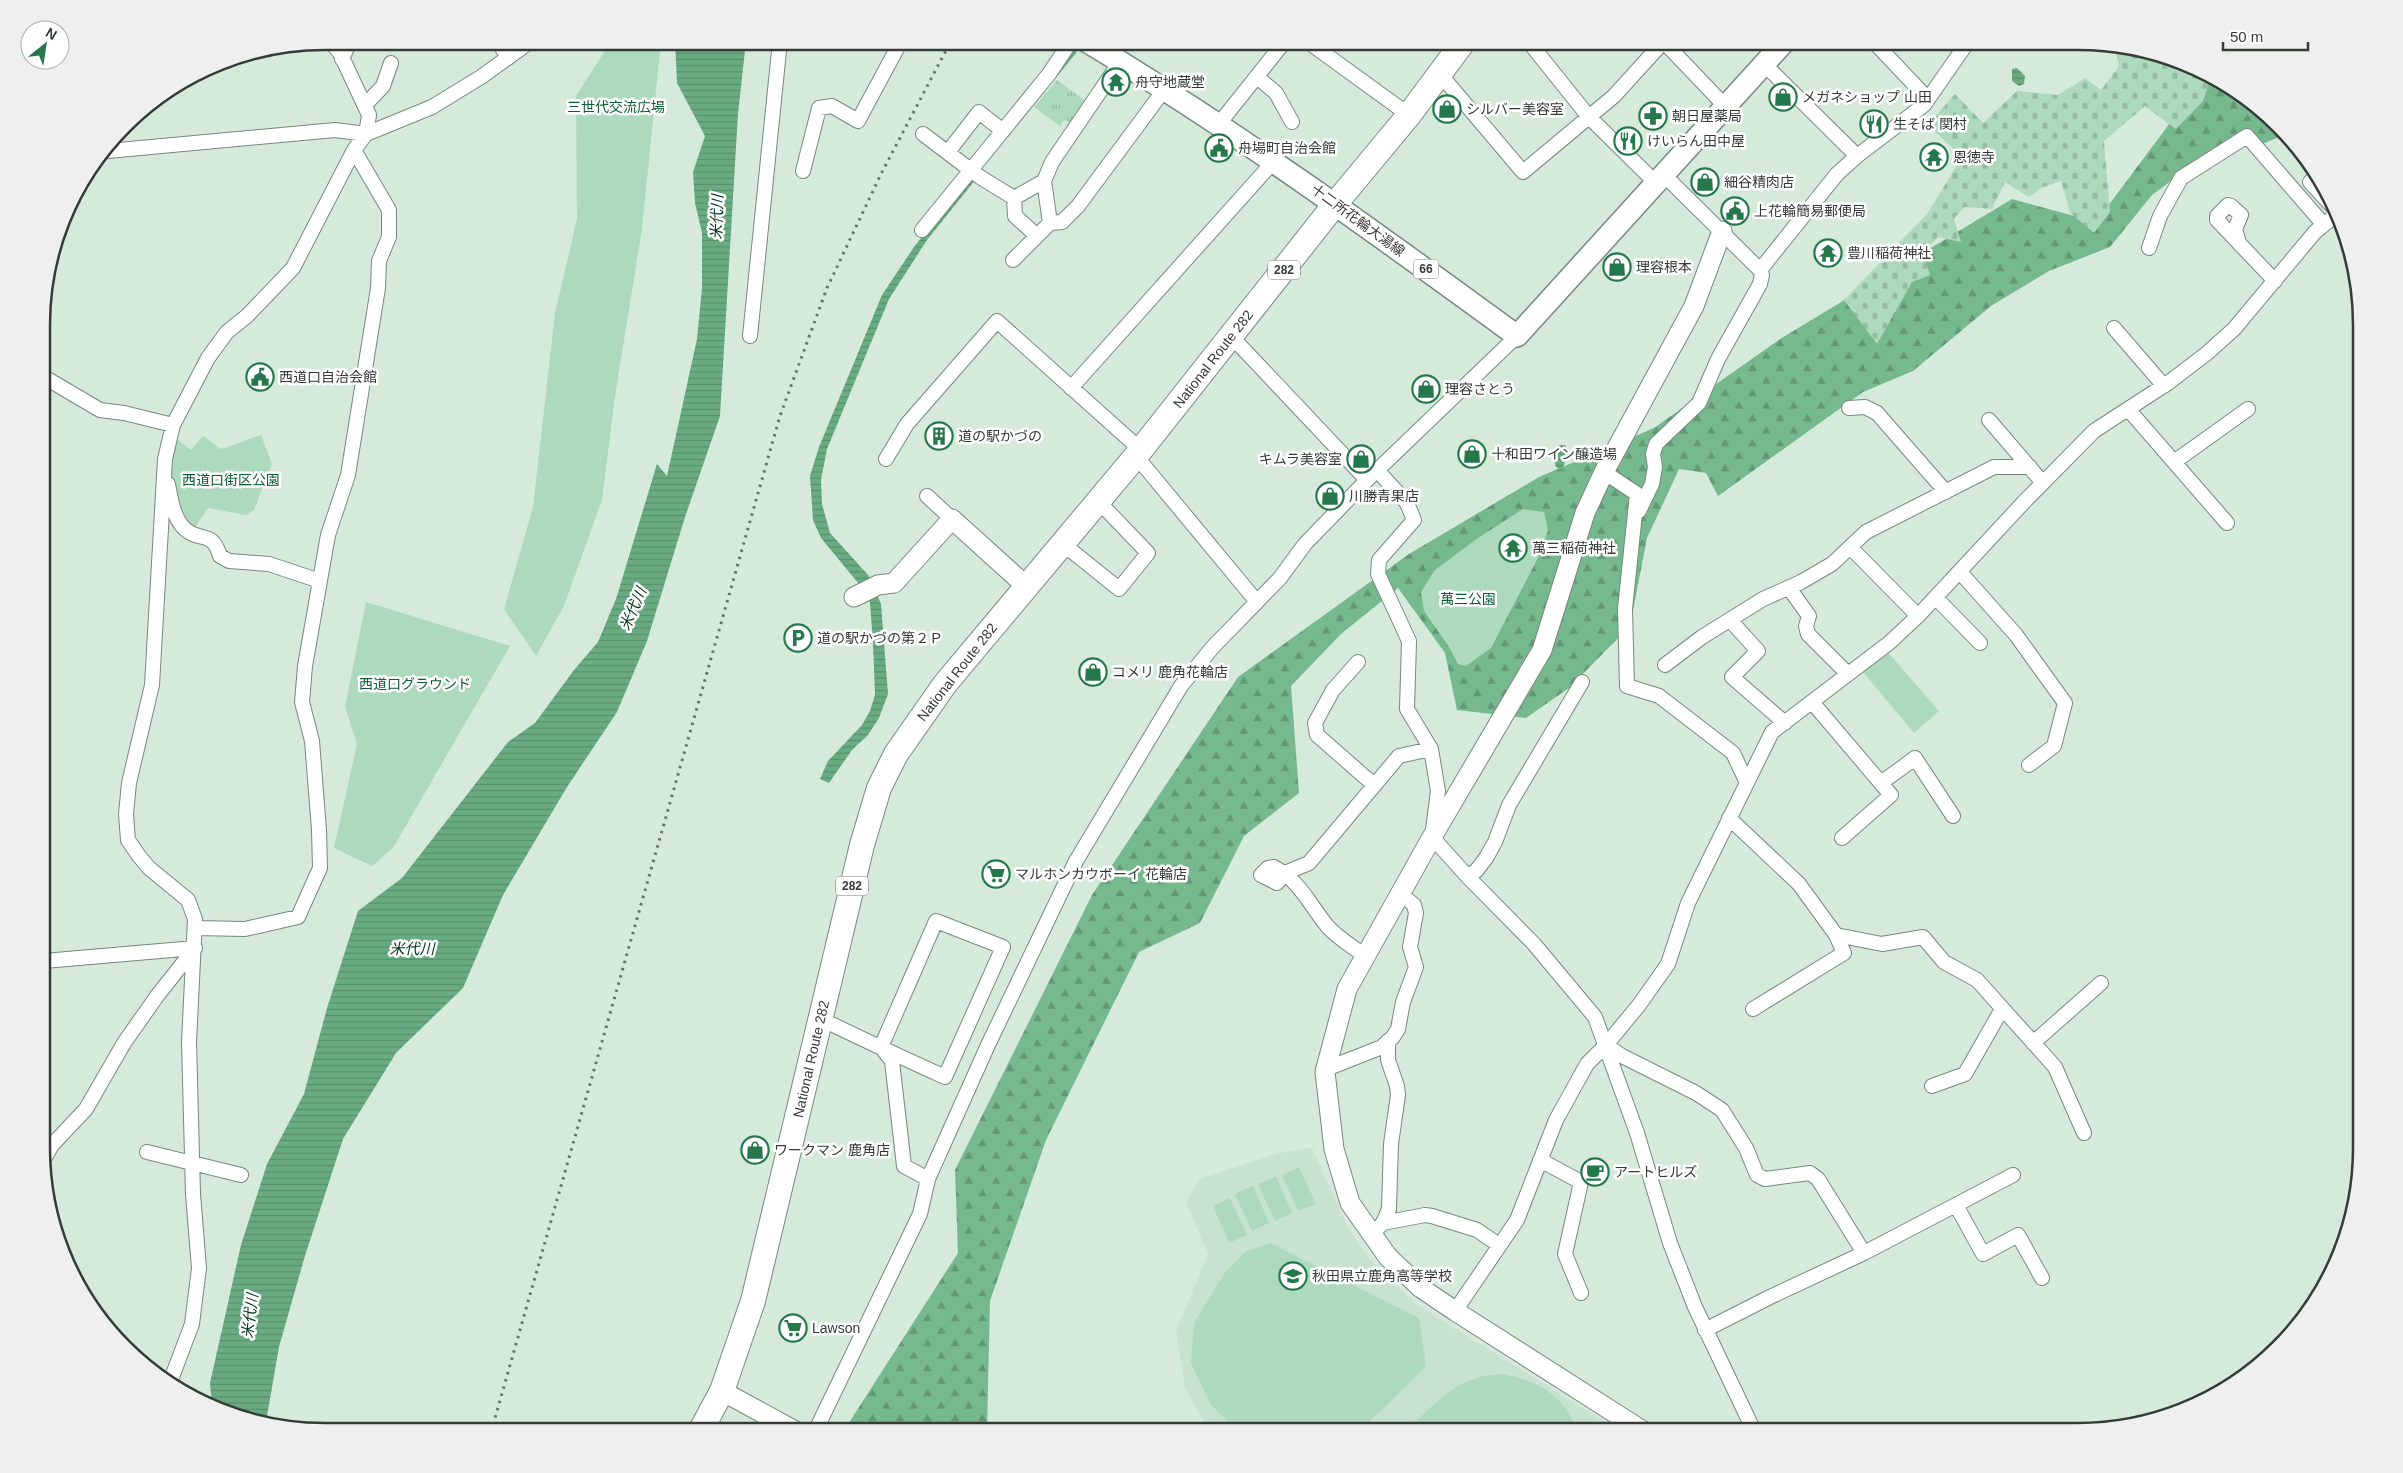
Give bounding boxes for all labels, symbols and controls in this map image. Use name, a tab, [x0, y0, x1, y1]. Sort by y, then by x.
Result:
north arrow	[20, 20, 70, 70]
scale bar	[2223, 20, 2308, 52]
text: N	[43, 24, 60, 43]
text: 50 m	[2230, 28, 2263, 45]
temple icon: 舟守地蔵堂	[1101, 67, 1131, 97]
place label: 舟守地蔵堂	[1135, 74, 1205, 90]
shop icon: メガネショップ 山田	[1768, 82, 1798, 112]
place label: メガネショップ 山田	[1802, 89, 1932, 105]
shop icon: シルバー美容室	[1432, 94, 1462, 124]
park label: 三世代交流広場	[567, 99, 665, 115]
place label: シルバー美容室	[1466, 101, 1564, 117]
pharmacy icon: 朝日屋薬局	[1638, 101, 1668, 131]
place label: 朝日屋薬局	[1672, 108, 1742, 124]
restaurant icon: 生そば 関村	[1859, 109, 1889, 139]
place label: 生そば 関村	[1893, 116, 1967, 132]
restaurant icon: けいらん田中屋	[1613, 126, 1643, 156]
public building icon: 舟場町自治会館	[1204, 133, 1234, 163]
place label: けいらん田中屋	[1647, 133, 1745, 149]
place label: 舟場町自治会館	[1238, 140, 1336, 156]
temple icon: 恩徳寺	[1919, 142, 1949, 172]
place label: 恩徳寺	[1953, 149, 1995, 165]
shop icon: 細谷精肉店	[1690, 167, 1720, 197]
place label: 細谷精肉店	[1724, 174, 1794, 190]
street label: 十二所花輪大湯線	[1308, 181, 1408, 259]
water label: 米代川	[707, 192, 726, 240]
public building icon: 上花輪簡易郵便局	[1720, 196, 1750, 226]
place label: 上花輪簡易郵便局	[1754, 203, 1866, 219]
temple icon: 豊川稲荷神社	[1813, 238, 1843, 268]
place label: 豊川稲荷神社	[1847, 245, 1931, 261]
shop icon: 理容根本	[1602, 252, 1632, 282]
place label: 理容根本	[1636, 259, 1692, 275]
road number: 282	[1268, 260, 1300, 280]
road number: 66	[1414, 260, 1438, 278]
street label: National Route 282	[1170, 307, 1256, 411]
public building icon: 西道口自治会館	[245, 362, 275, 392]
place label: 西道口自治会館	[279, 369, 377, 385]
shop icon: 理容さとう	[1411, 374, 1441, 404]
place label: 理容さとう	[1445, 381, 1515, 397]
building icon: 道の駅かづの	[924, 421, 954, 451]
place label: 道の駅かづの	[958, 428, 1042, 444]
shop icon: 十和田ワイン醸造場	[1457, 439, 1487, 469]
shop icon: キムラ美容室	[1346, 444, 1376, 474]
place label: 十和田ワイン醸造場	[1491, 446, 1617, 462]
place label: キムラ美容室	[1259, 451, 1342, 467]
park label: 西道口街区公園	[182, 472, 280, 488]
shop icon: 川勝青果店	[1315, 481, 1345, 511]
place label: 川勝青果店	[1349, 488, 1419, 504]
temple icon: 萬三稲荷神社	[1498, 533, 1528, 563]
place label: 萬三稲荷神社	[1532, 540, 1616, 556]
water label: 米代川	[616, 583, 650, 633]
park label: 萬三公園	[1440, 591, 1496, 607]
street label: National Route 282	[914, 620, 1000, 724]
parking icon: 道の駅かづの第２Ｐ	[783, 623, 813, 653]
place label: 道の駅かづの第２Ｐ	[817, 630, 943, 646]
shop icon: コメリ 鹿角花輪店	[1078, 657, 1108, 687]
place label: コメリ 鹿角花輪店	[1112, 664, 1228, 680]
park label: 西道口グラウンド	[359, 676, 471, 692]
supermarket icon: マルホンカウボーイ 花輪店	[981, 859, 1011, 889]
place label: マルホンカウボーイ 花輪店	[1015, 866, 1187, 882]
road number: 282	[836, 876, 868, 896]
water label: 米代川	[389, 940, 436, 957]
street label: National Route 282	[790, 999, 832, 1119]
shop icon: ワークマン 鹿角店	[740, 1135, 770, 1165]
place label: ワークマン 鹿角店	[774, 1142, 890, 1158]
cafe icon: アートヒルズ	[1580, 1157, 1610, 1187]
place label: アートヒルズ	[1614, 1164, 1697, 1180]
school or university icon: 秋田県立鹿角高等学校	[1278, 1261, 1308, 1291]
place label: 秋田県立鹿角高等学校	[1312, 1268, 1452, 1284]
water label: 米代川	[238, 1291, 261, 1339]
supermarket icon: Lawson	[778, 1313, 808, 1343]
place label: Lawson	[812, 1320, 860, 1336]

